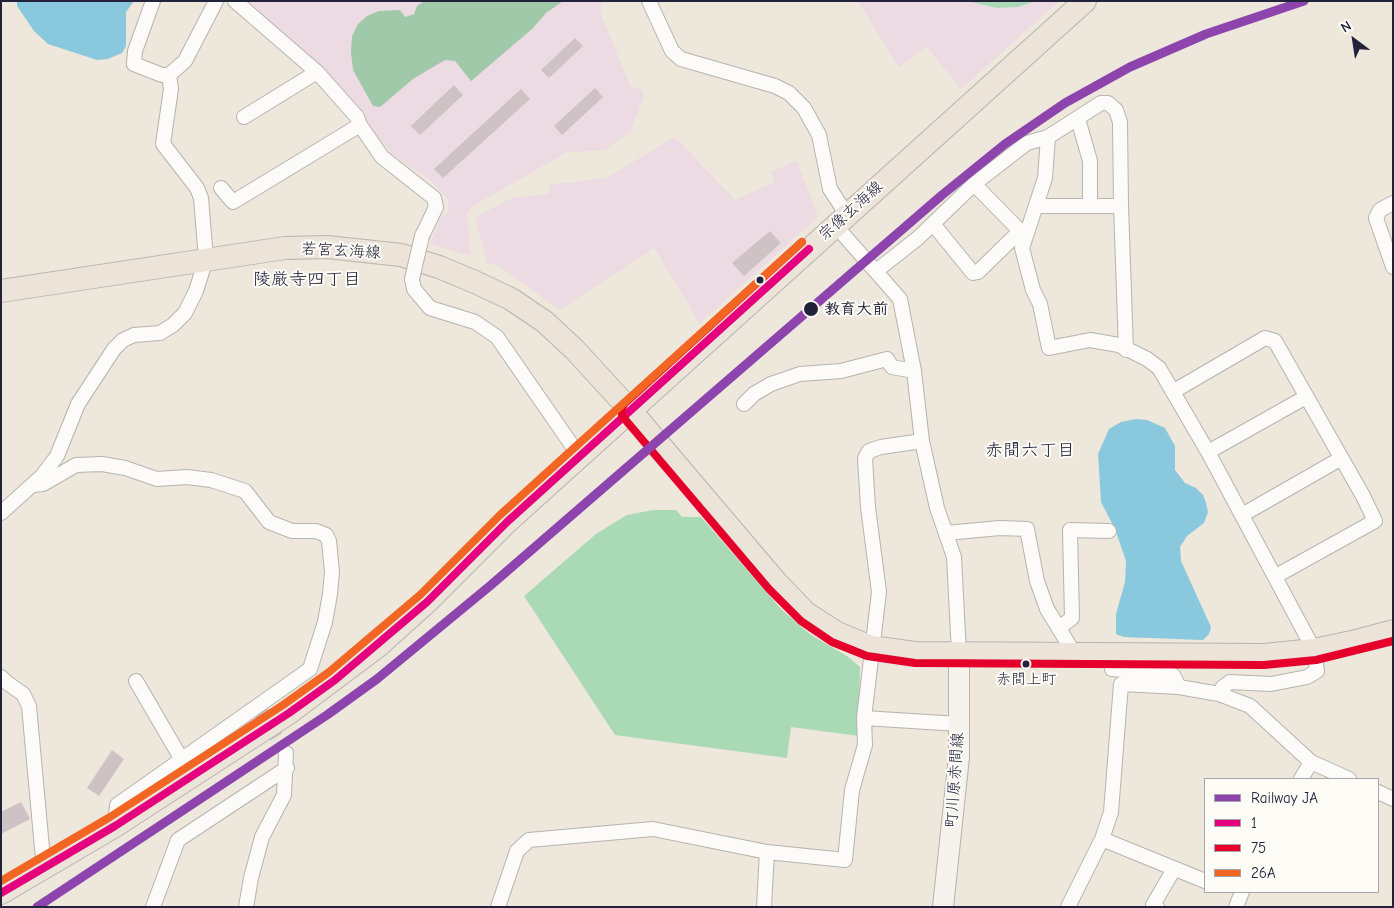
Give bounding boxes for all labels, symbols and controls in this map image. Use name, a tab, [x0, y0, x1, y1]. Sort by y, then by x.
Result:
north arrow	[1329, 15, 1379, 65]
text: N	[1338, 17, 1354, 36]
street label: 宗像玄海線	[815, 177, 887, 245]
street label: 若宮玄海線	[301, 239, 381, 263]
district label: 陵厳寺四丁目	[253, 269, 361, 291]
unlabelled marker	[755, 275, 765, 285]
place label: 教育大前	[824, 299, 888, 319]
marker: 教育大前	[802, 300, 820, 318]
district label: 赤間六丁目	[985, 440, 1075, 462]
marker: 赤間上町	[1021, 659, 1031, 669]
place label: 赤間上町	[996, 671, 1056, 689]
street label: 町川原赤間線	[942, 731, 968, 829]
legend	[1204, 778, 1379, 893]
text: Railway JA	[1251, 789, 1318, 807]
text: 1	[1251, 814, 1257, 832]
text: 75	[1251, 839, 1266, 857]
text: 26A	[1251, 864, 1276, 882]

